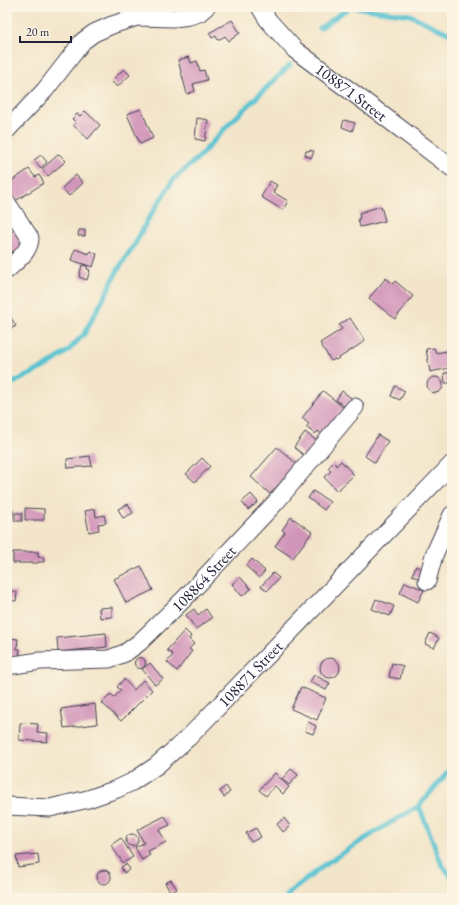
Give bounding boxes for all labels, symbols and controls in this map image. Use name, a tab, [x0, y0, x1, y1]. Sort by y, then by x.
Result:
scale bar	[20, 18, 71, 44]
text: 20 m	[26, 24, 50, 40]
street label: 108871 Street	[311, 59, 391, 126]
street label: 108864 Street	[167, 541, 241, 617]
street label: 108871 Street	[213, 636, 287, 712]

